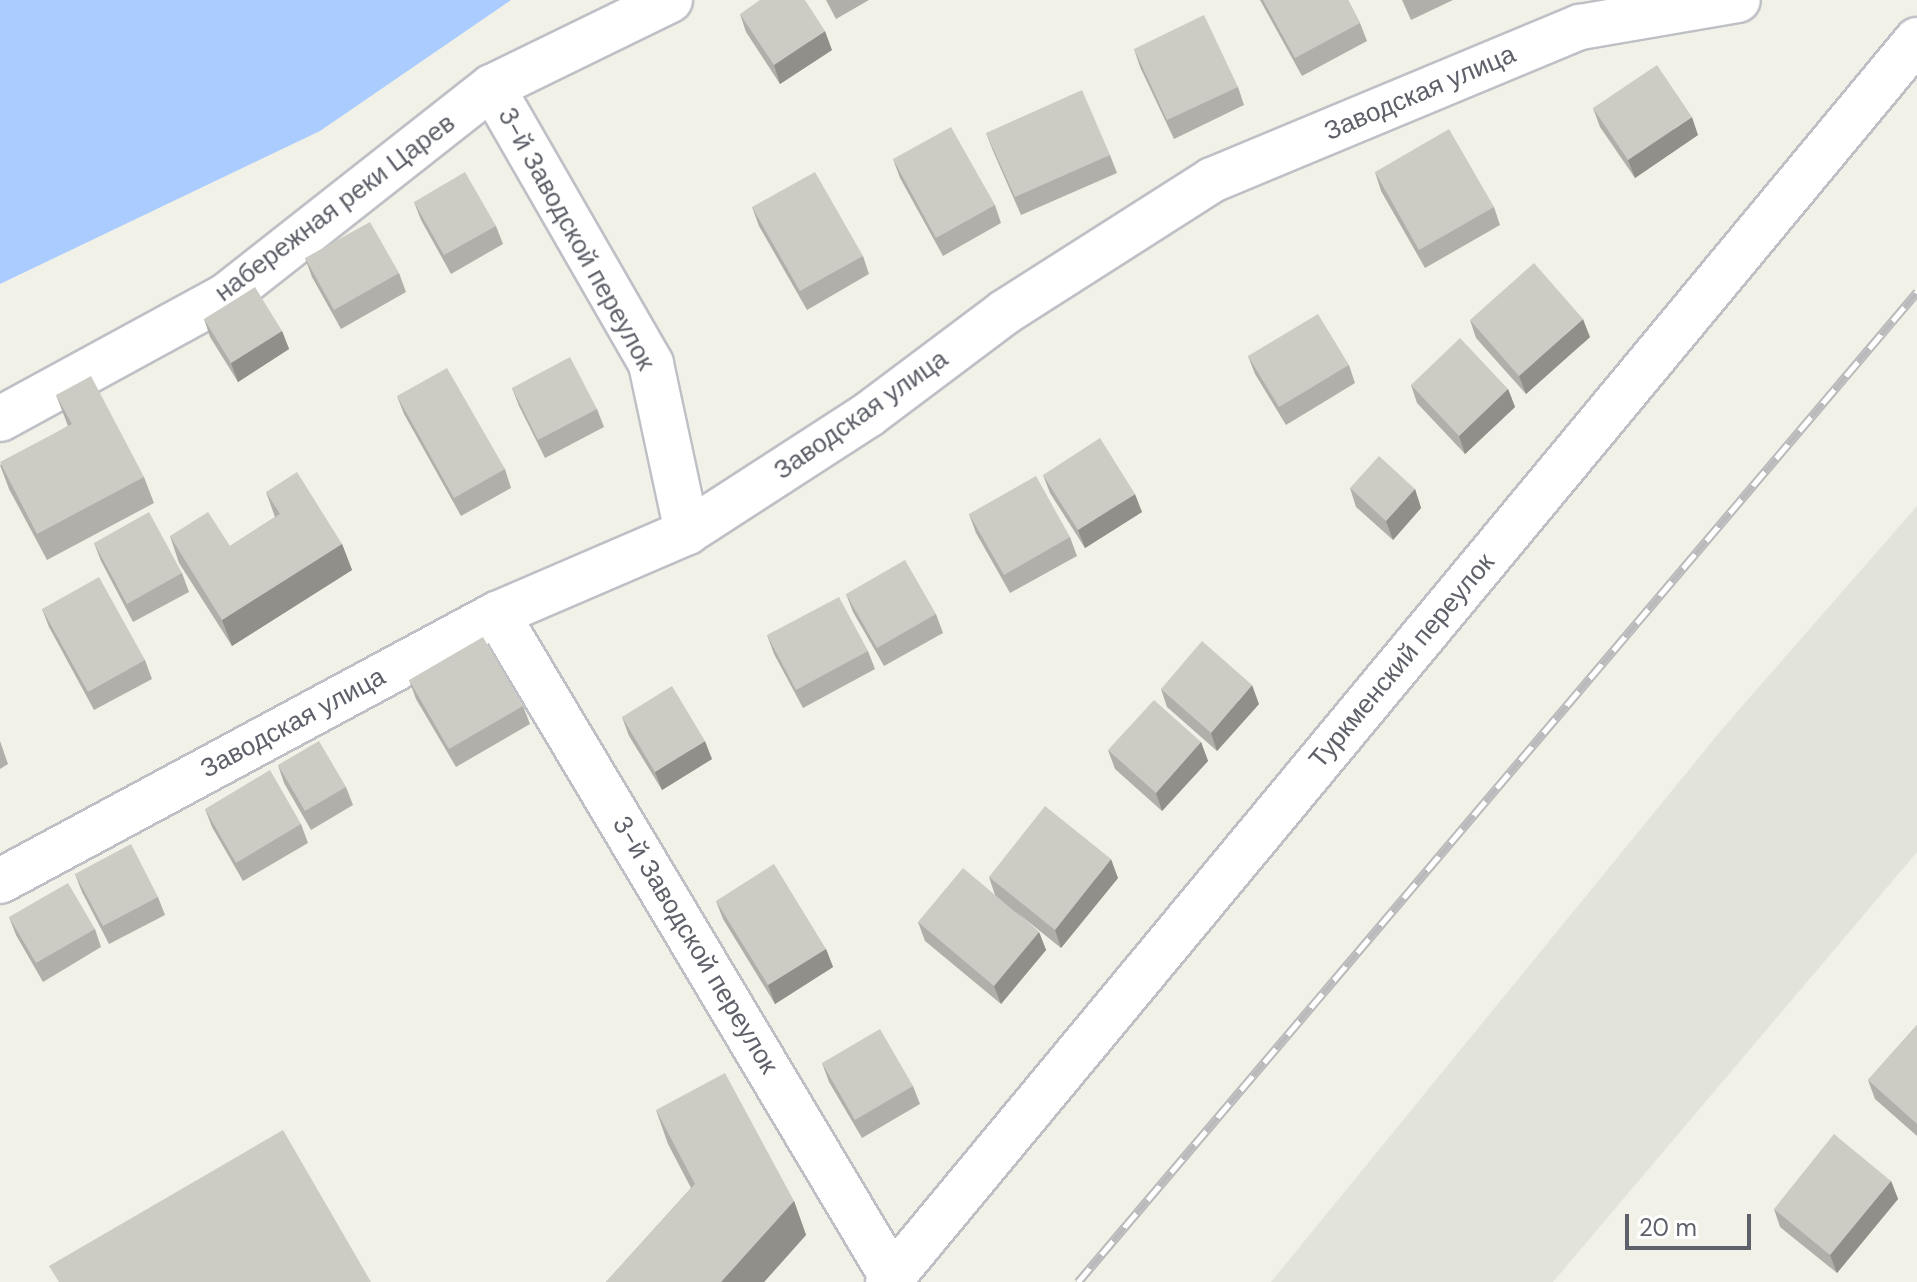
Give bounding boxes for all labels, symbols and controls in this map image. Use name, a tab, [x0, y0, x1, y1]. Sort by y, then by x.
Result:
street label: Заводская улица	[1320, 39, 1520, 147]
street label: 3-й Заводской переулок	[491, 102, 661, 376]
street label: набережная реки Царев	[209, 108, 461, 308]
street label: Заводская улица	[768, 344, 954, 486]
street label: Туркменский переулок	[1303, 547, 1501, 775]
street label: Заводская улица	[195, 661, 391, 785]
street label: 3-й Заводской переулок	[606, 811, 784, 1079]
scale bar	[1629, 1198, 1755, 1248]
text: 20 m	[1639, 1212, 1697, 1243]

